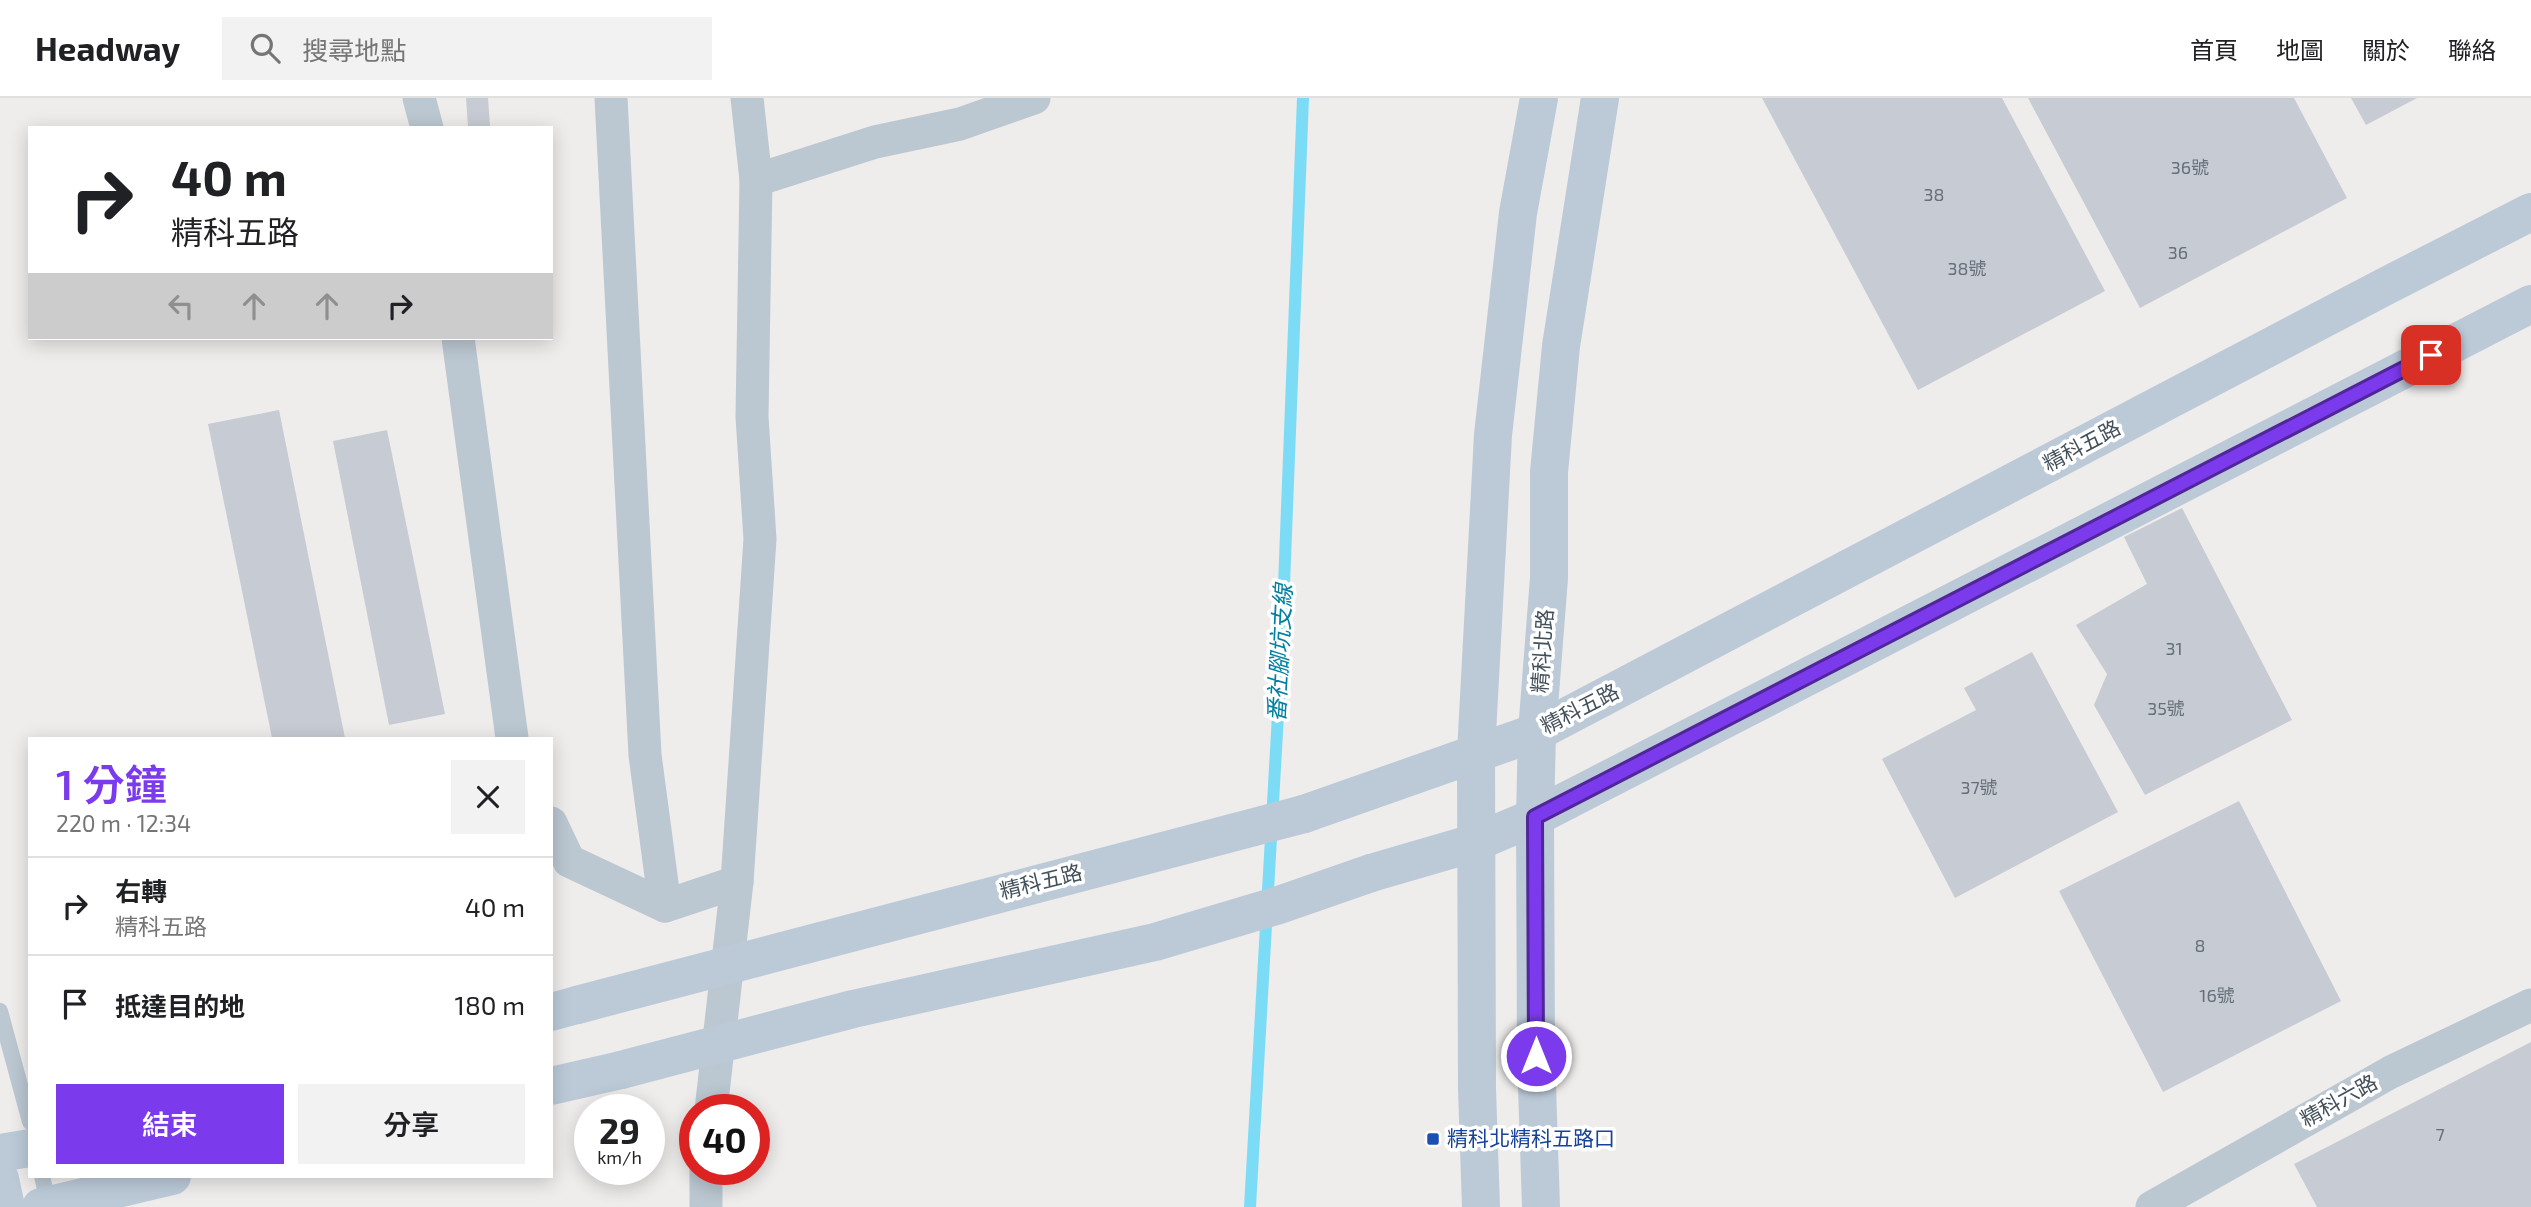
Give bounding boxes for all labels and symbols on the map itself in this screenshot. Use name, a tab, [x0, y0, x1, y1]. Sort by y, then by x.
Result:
house number: 36號	[2171, 156, 2209, 178]
house number: 38	[1924, 183, 1944, 205]
house number: 36	[2168, 241, 2188, 263]
house number: 38號	[1948, 257, 1986, 279]
pin	[2401, 325, 2461, 385]
street label: 精科五路	[2038, 414, 2124, 475]
water label: 番社腳坑支線	[1261, 580, 1297, 723]
street label: 精科北路	[1526, 608, 1557, 694]
house number: 31	[2165, 637, 2183, 659]
street label: 精科五路	[1536, 677, 1622, 738]
house number: 35號	[2147, 697, 2185, 719]
house number: 37號	[1960, 776, 1998, 798]
street label: 精科五路	[997, 858, 1084, 903]
house number: 8	[2195, 934, 2205, 956]
house number: 16號	[2199, 984, 2235, 1006]
position arrow	[1499, 1019, 1573, 1093]
street label: 精科六路	[2295, 1068, 2381, 1131]
speed limit sign: 40	[679, 1094, 770, 1185]
house number: 7	[2435, 1123, 2445, 1145]
place label: 精科北精科五路口	[1447, 1125, 1615, 1150]
marker: 精科北精科五路口	[1425, 1131, 1441, 1147]

